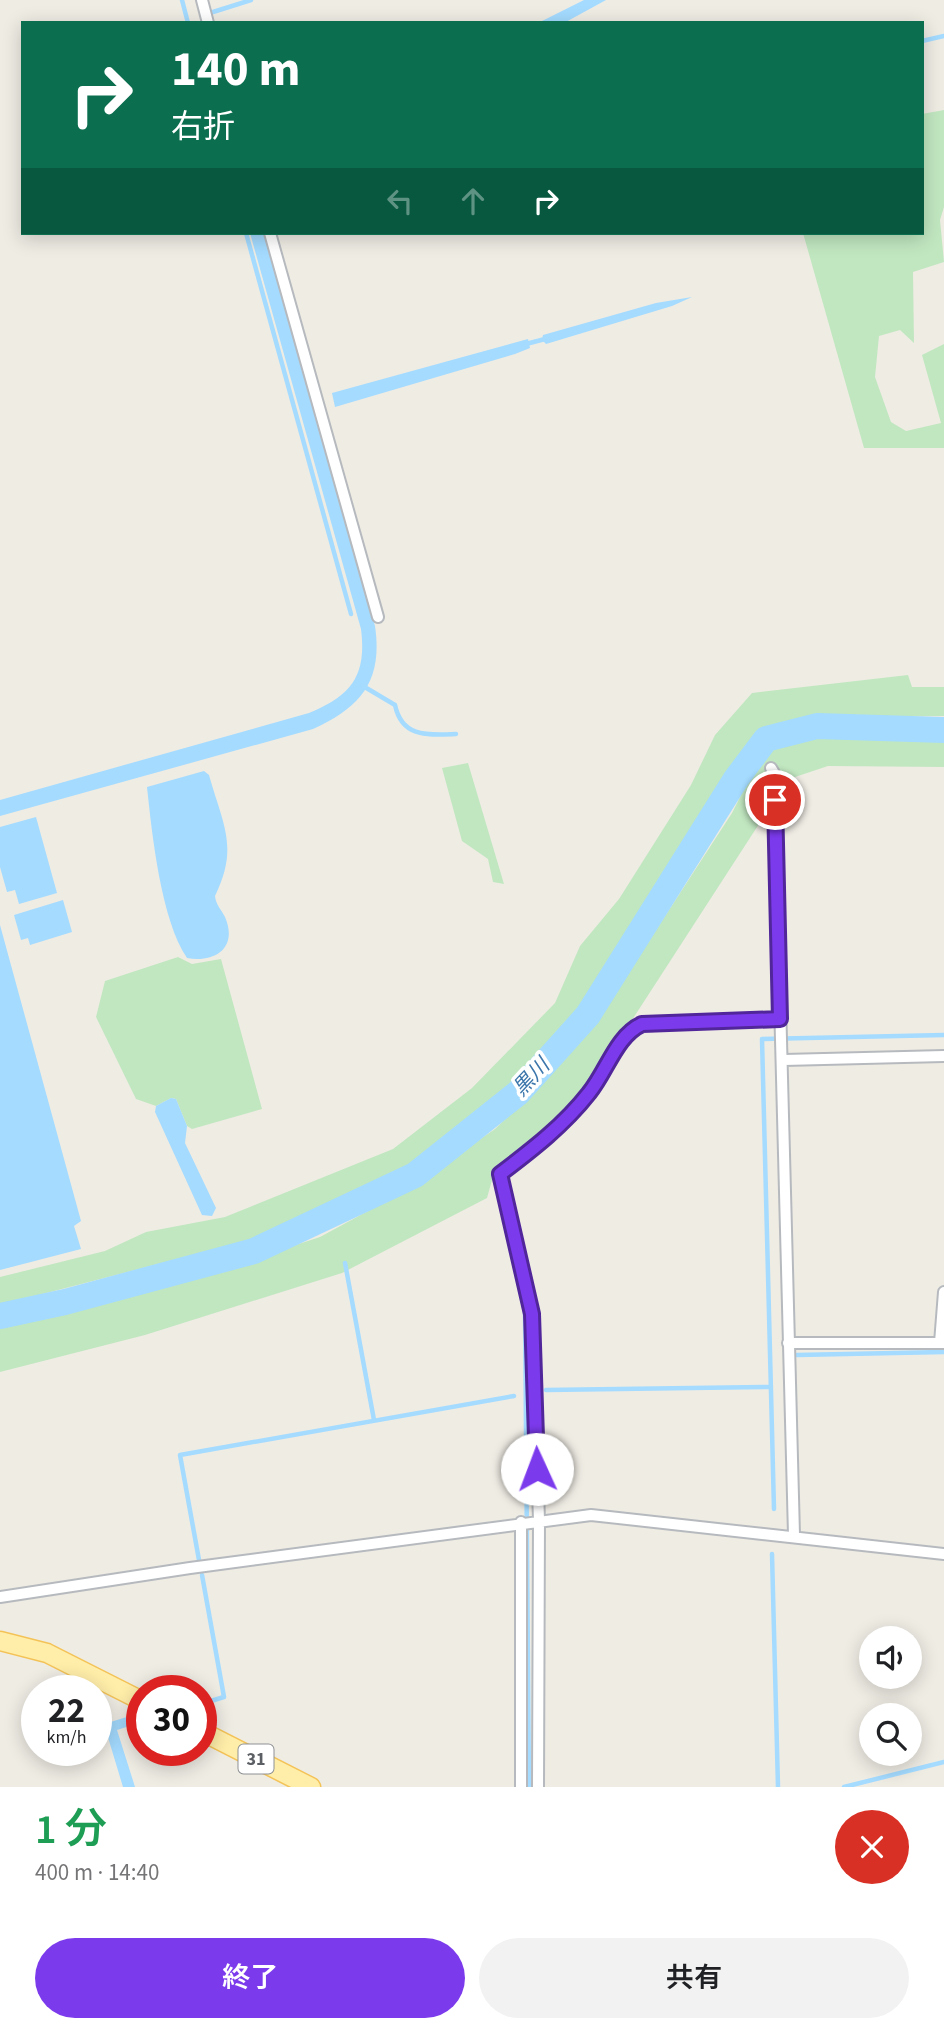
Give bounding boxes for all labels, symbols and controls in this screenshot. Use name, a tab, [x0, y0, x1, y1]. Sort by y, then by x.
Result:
text: 140 m	[171, 35, 300, 105]
icon: right	[56, 49, 147, 140]
text: 右折	[171, 104, 235, 150]
icon: left	[381, 182, 419, 220]
icon: ahead	[454, 182, 492, 220]
icon: right	[527, 182, 565, 220]
pin	[745, 770, 805, 830]
icon: arrive	[756, 781, 794, 819]
water label: 黒川	[506, 1050, 558, 1103]
position arrow	[500, 1432, 574, 1506]
map controls	[859, 1626, 922, 1766]
button: sound	[859, 1626, 922, 1689]
speed limit sign: 30	[126, 1675, 217, 1766]
text: 22	[48, 1686, 85, 1736]
button: search	[859, 1703, 922, 1766]
text: km/h	[47, 1725, 86, 1750]
road number: 31	[238, 1744, 274, 1774]
text: 1 分	[35, 1800, 107, 1860]
button: close	[835, 1810, 909, 1884]
text: 400 m · 14:40	[35, 1856, 159, 1889]
button: 終了	[35, 1938, 465, 2018]
button: 共有	[479, 1938, 909, 2018]

